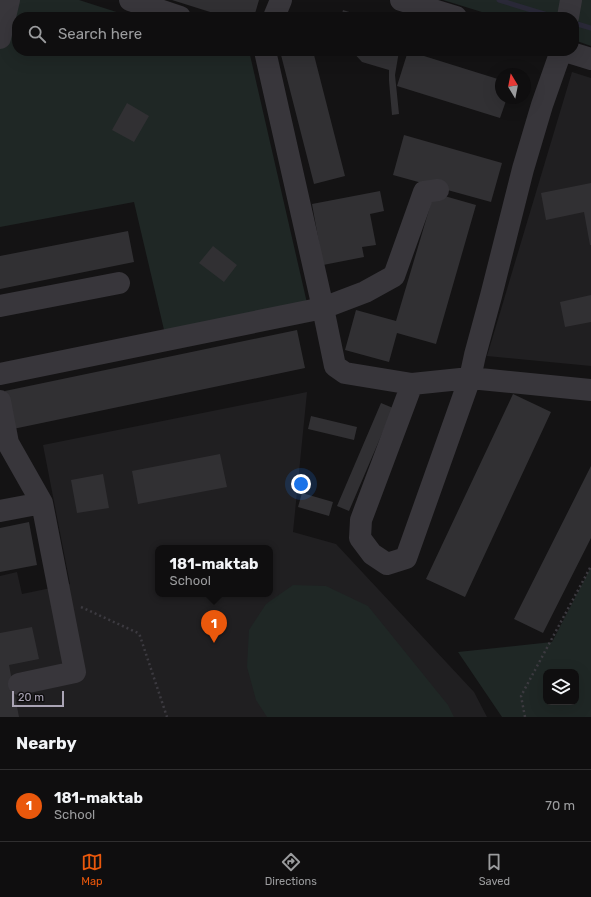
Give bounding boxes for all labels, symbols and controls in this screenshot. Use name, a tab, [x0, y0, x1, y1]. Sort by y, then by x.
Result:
search box	[12, 12, 579, 56]
icon: search	[26, 23, 48, 45]
text: Search here	[58, 25, 142, 43]
north arrow	[495, 68, 531, 104]
your location	[291, 474, 311, 494]
popup	[155, 545, 273, 597]
text: 181-maktab	[170, 555, 258, 573]
text: School	[170, 573, 211, 588]
pin: 1	[201, 610, 227, 643]
map controls	[543, 669, 579, 705]
button: layers	[543, 669, 579, 705]
scale bar	[12, 689, 64, 708]
text: 20 m	[18, 691, 44, 704]
text: Nearby	[16, 733, 77, 753]
text: 181-maktab	[54, 789, 143, 807]
text: 1	[26, 798, 32, 813]
text: 70 m	[545, 798, 575, 813]
text: School	[54, 807, 95, 822]
tab: Map	[81, 851, 103, 888]
tab: Directions	[265, 851, 317, 888]
tab: Saved	[479, 851, 510, 888]

